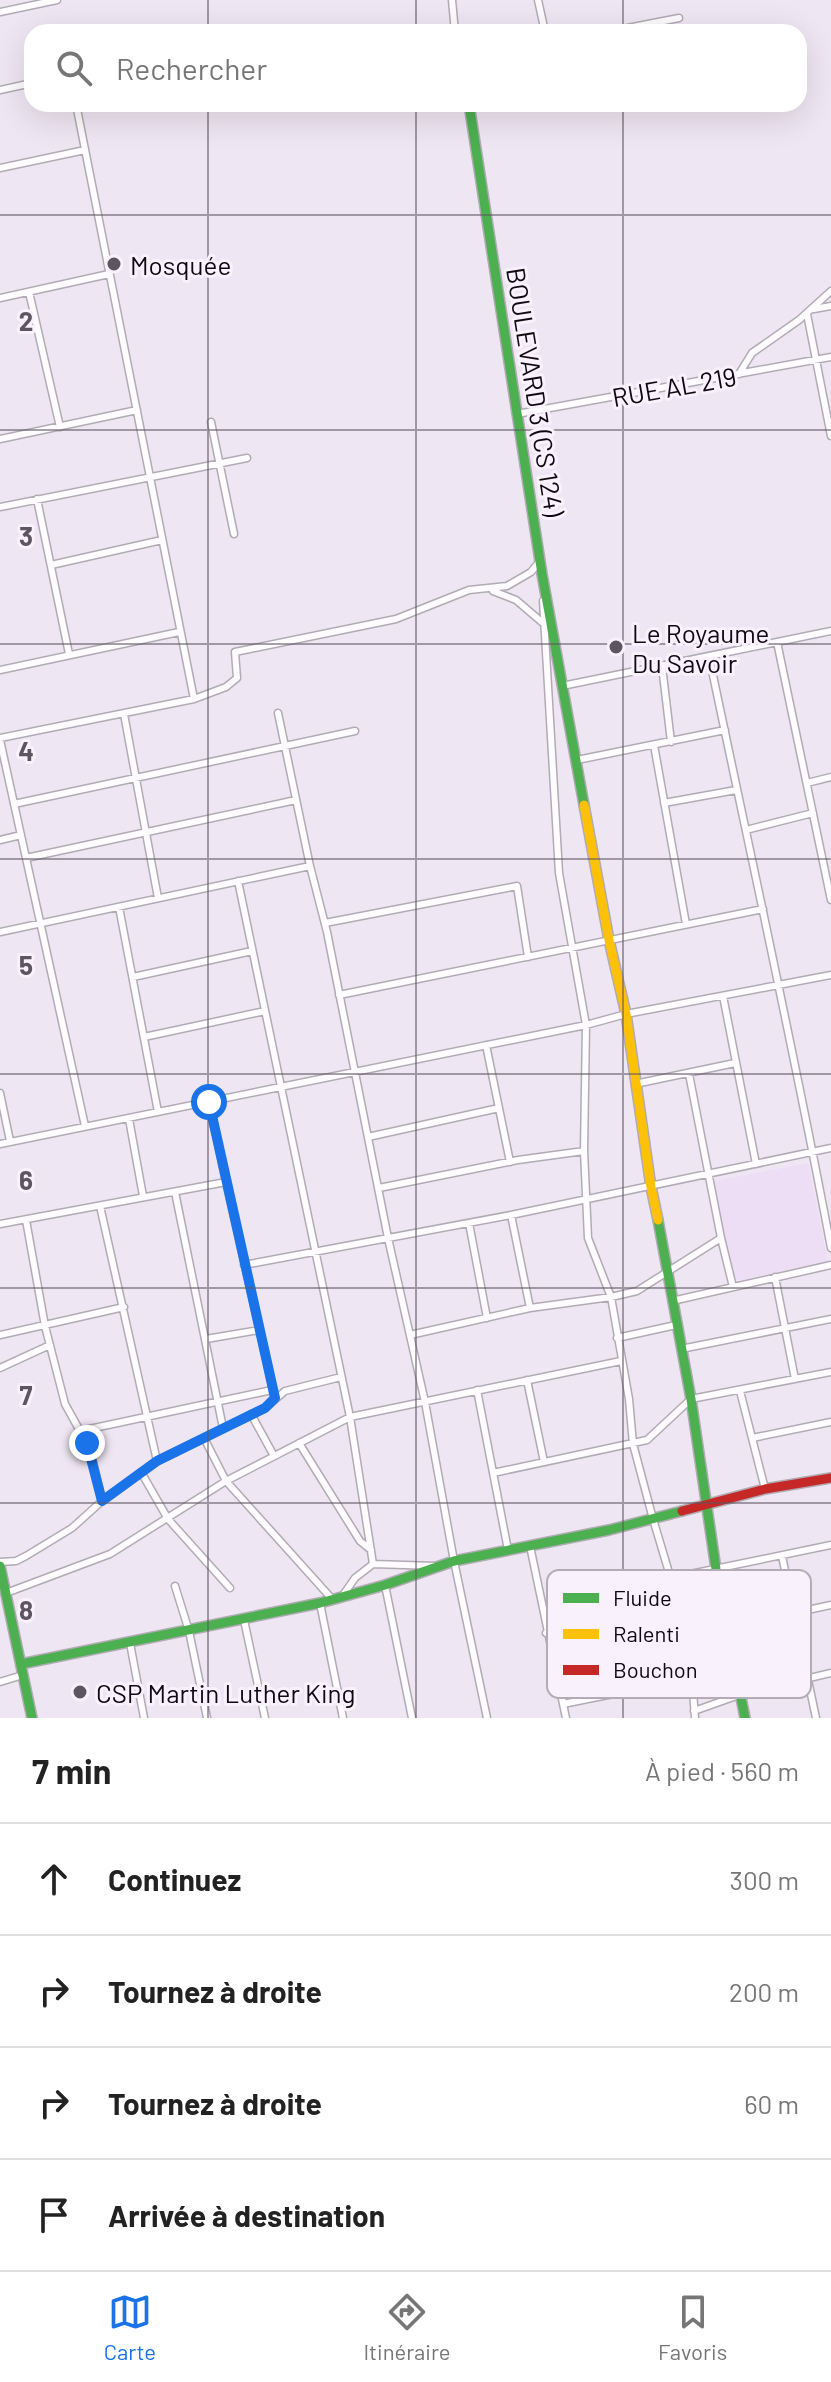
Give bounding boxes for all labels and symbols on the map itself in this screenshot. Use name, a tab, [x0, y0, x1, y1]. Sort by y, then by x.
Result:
place label: Mosquée	[130, 249, 231, 280]
marker: Mosquée	[105, 255, 123, 273]
street label: BOULEVARD 3 (CS 124)	[501, 265, 571, 519]
text: 2	[19, 305, 33, 336]
street label: RUE AL 219	[609, 360, 739, 412]
text: 3	[19, 520, 33, 551]
place label: Le Royaume Du Savoir	[632, 617, 769, 678]
marker: Le Royaume Du Savoir	[607, 638, 625, 656]
text: 4	[18, 735, 34, 766]
text: 5	[19, 949, 33, 980]
route start	[191, 1084, 227, 1120]
text: 6	[19, 1164, 33, 1195]
text: 7	[20, 1379, 33, 1410]
route end	[69, 1425, 105, 1461]
legend	[547, 1570, 811, 1698]
text: Fluide	[613, 1584, 672, 1610]
text: 8	[19, 1594, 33, 1625]
text: Ralenti	[613, 1620, 680, 1646]
text: Bouchon	[613, 1656, 698, 1682]
place label: CSP Martin Luther King	[96, 1677, 356, 1708]
marker: CSP Martin Luther King	[71, 1683, 89, 1701]

